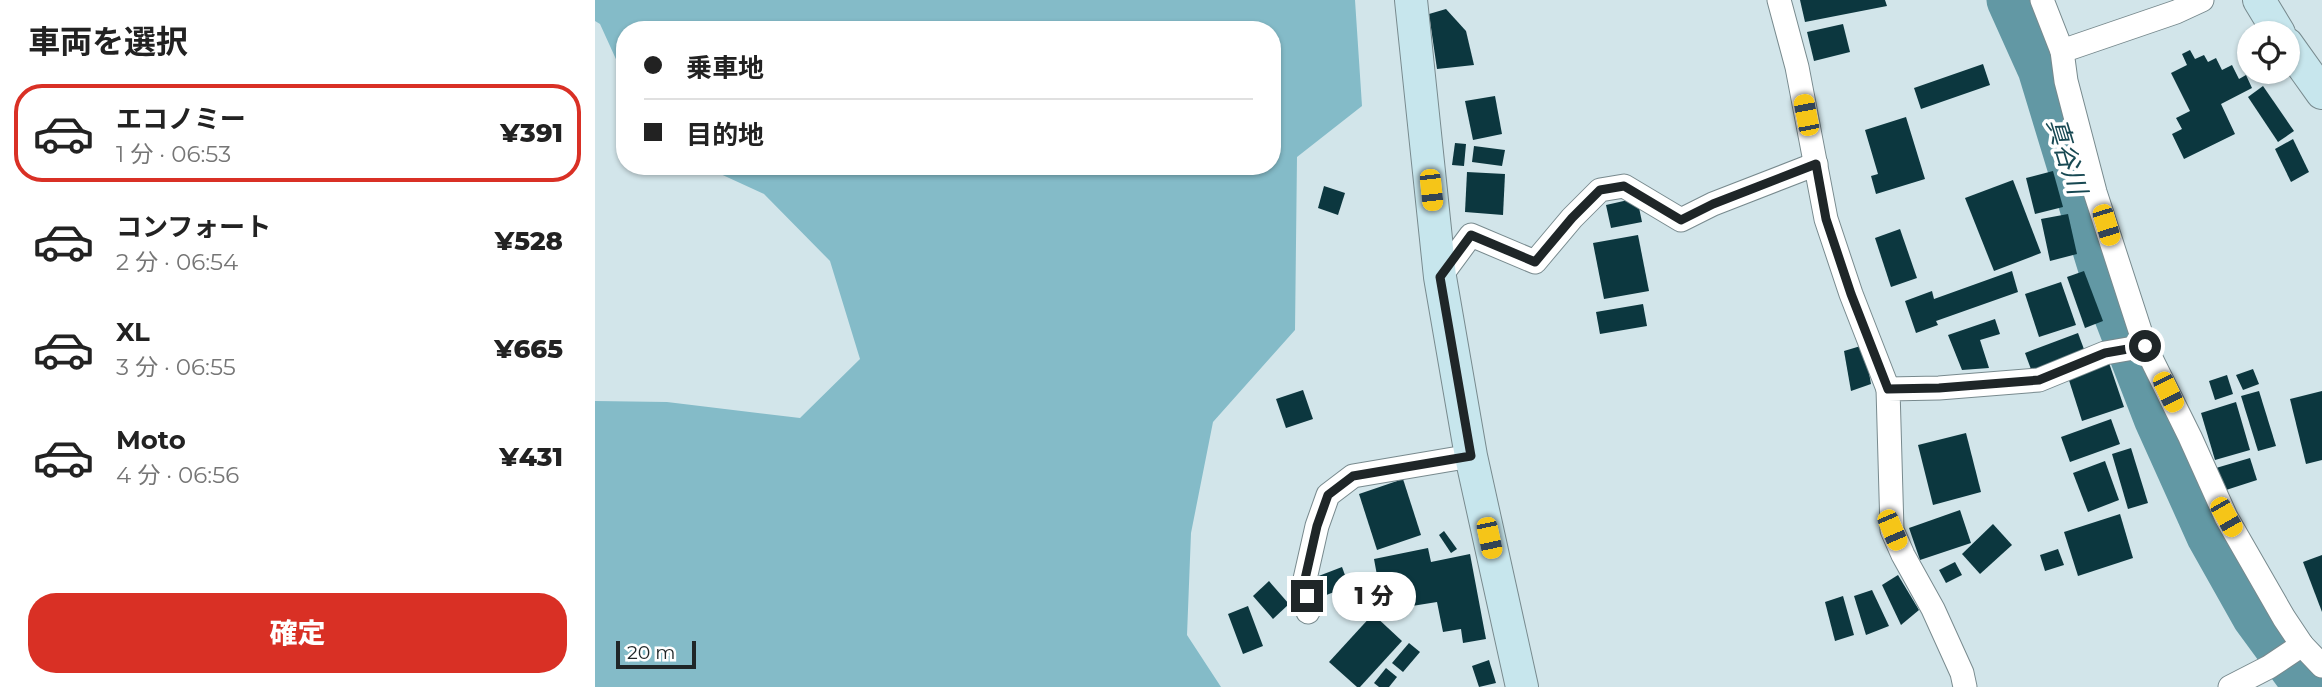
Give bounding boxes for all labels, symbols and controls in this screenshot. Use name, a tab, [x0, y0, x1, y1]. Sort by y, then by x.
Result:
map controls	[2237, 21, 2300, 84]
button: locate	[2237, 21, 2300, 84]
text: 車両を選択	[28, 22, 188, 61]
text: 乗車地	[686, 52, 764, 84]
car	[1792, 92, 1821, 138]
icon: car	[32, 102, 95, 165]
text: エコノミー	[116, 103, 246, 135]
water label: 真谷川	[2040, 114, 2095, 201]
text: ¥391	[500, 117, 563, 149]
text: 目的地	[686, 119, 764, 151]
text: 1 分 · 06:53	[116, 140, 231, 168]
car	[1419, 168, 1444, 212]
car	[2090, 202, 2123, 248]
icon: car	[32, 210, 95, 273]
text: コンフォート	[116, 211, 271, 243]
text: ¥528	[495, 225, 563, 257]
text: 2 分 · 06:54	[116, 248, 238, 276]
text: XL	[116, 316, 150, 348]
icon: car	[32, 318, 95, 381]
route start	[2129, 330, 2161, 362]
text: ¥665	[494, 333, 563, 365]
text: 3 分 · 06:55	[116, 353, 236, 381]
car	[2150, 369, 2187, 415]
text: Moto	[116, 424, 186, 456]
icon: car	[32, 426, 95, 489]
text: ¥431	[499, 441, 563, 473]
text: 4 分 · 06:56	[116, 461, 239, 489]
car	[2207, 494, 2246, 540]
car	[1875, 507, 1910, 553]
car	[1475, 515, 1504, 561]
callout: 1 分	[1331, 572, 1415, 620]
route end	[1291, 580, 1323, 612]
text: 1 分	[1354, 582, 1394, 610]
button: 確定	[28, 593, 567, 673]
scale bar	[616, 638, 697, 670]
text: 20 m	[627, 641, 675, 664]

